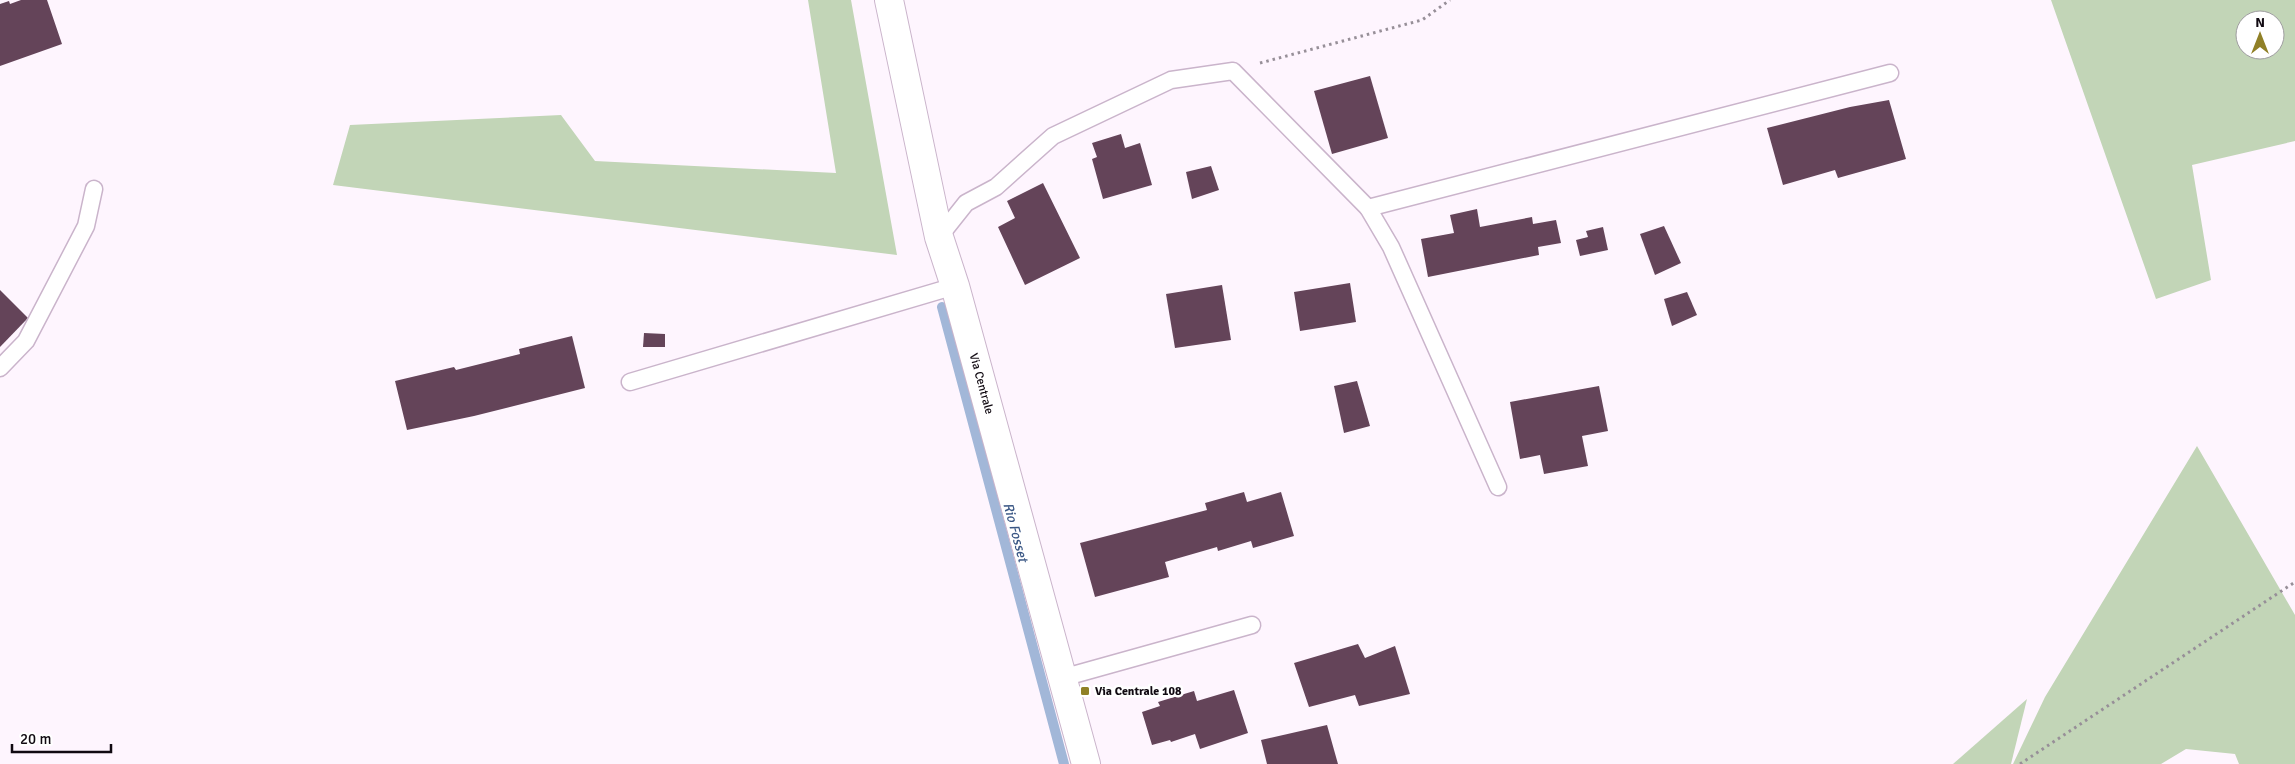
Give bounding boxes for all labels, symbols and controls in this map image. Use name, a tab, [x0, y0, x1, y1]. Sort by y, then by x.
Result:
north arrow	[2235, 10, 2285, 60]
text: N	[2255, 14, 2265, 31]
street label: Via Centrale	[966, 352, 997, 416]
water label: Rio Fosset	[999, 501, 1032, 566]
place label: Via Centrale 108	[1095, 684, 1182, 699]
marker: Via Centrale 108	[1079, 685, 1091, 697]
scale bar	[12, 722, 111, 754]
text: 20 m	[20, 730, 51, 748]

